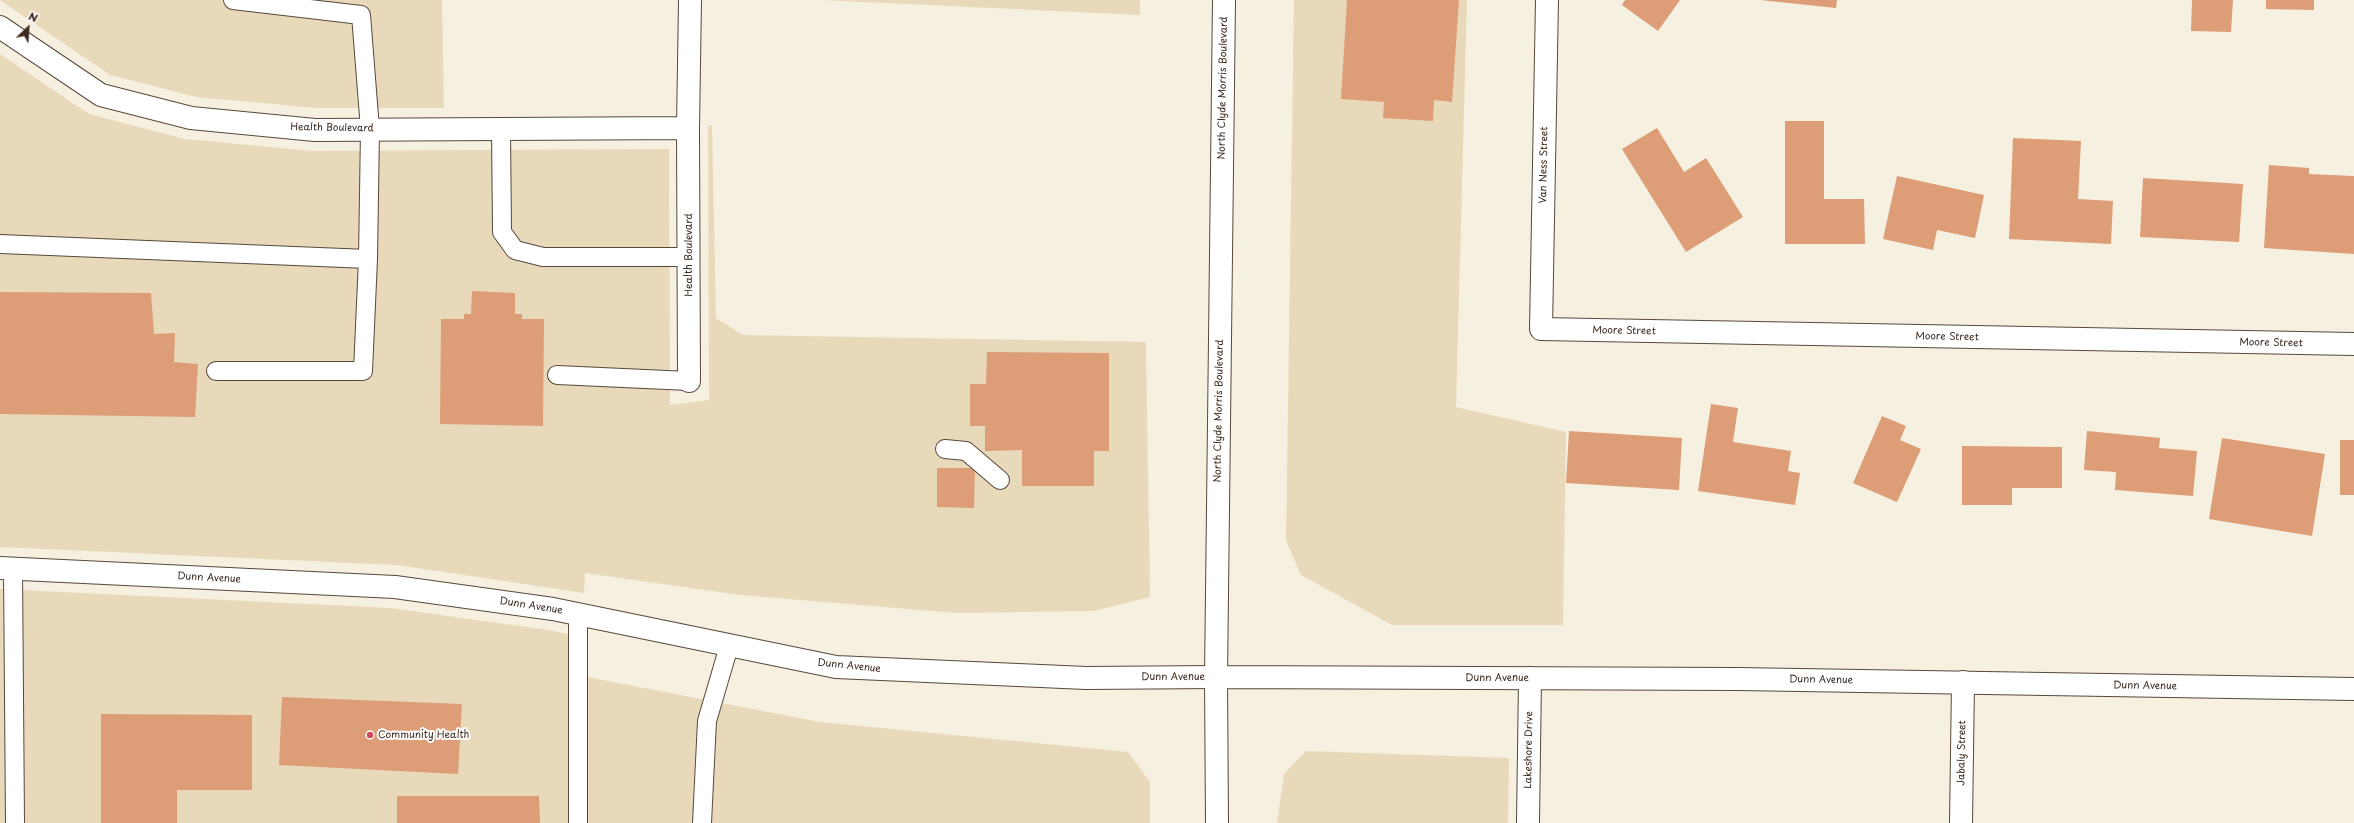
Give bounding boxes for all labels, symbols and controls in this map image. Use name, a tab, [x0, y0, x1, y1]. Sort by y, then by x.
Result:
text: N	[26, 7, 41, 26]
north arrow	[8, 8, 48, 48]
street label: North Clyde Morris Boulevard	[1216, 16, 1230, 160]
street label: Health Boulevard	[290, 121, 374, 135]
street label: Van Ness Street	[1537, 127, 1551, 203]
street label: Health Boulevard	[683, 213, 695, 297]
street label: Moore Street	[1592, 324, 1656, 338]
street label: Moore Street	[1915, 330, 1979, 344]
street label: Moore Street	[2239, 336, 2303, 350]
street label: North Clyde Morris Boulevard	[1212, 339, 1226, 483]
street label: Dunn Avenue	[177, 570, 241, 586]
street label: Dunn Avenue	[498, 595, 564, 617]
street label: Dunn Avenue	[817, 657, 881, 675]
street label: Dunn Avenue	[1141, 671, 1205, 683]
street label: Dunn Avenue	[1465, 672, 1529, 684]
street label: Dunn Avenue	[1789, 673, 1853, 687]
street label: Dunn Avenue	[2113, 679, 2177, 693]
street label: Lakeshore Drive	[1522, 711, 1536, 789]
street label: Jabaly Street	[1955, 720, 1969, 786]
place label: Community Health	[378, 729, 469, 741]
marker: Community Health	[365, 730, 375, 740]

